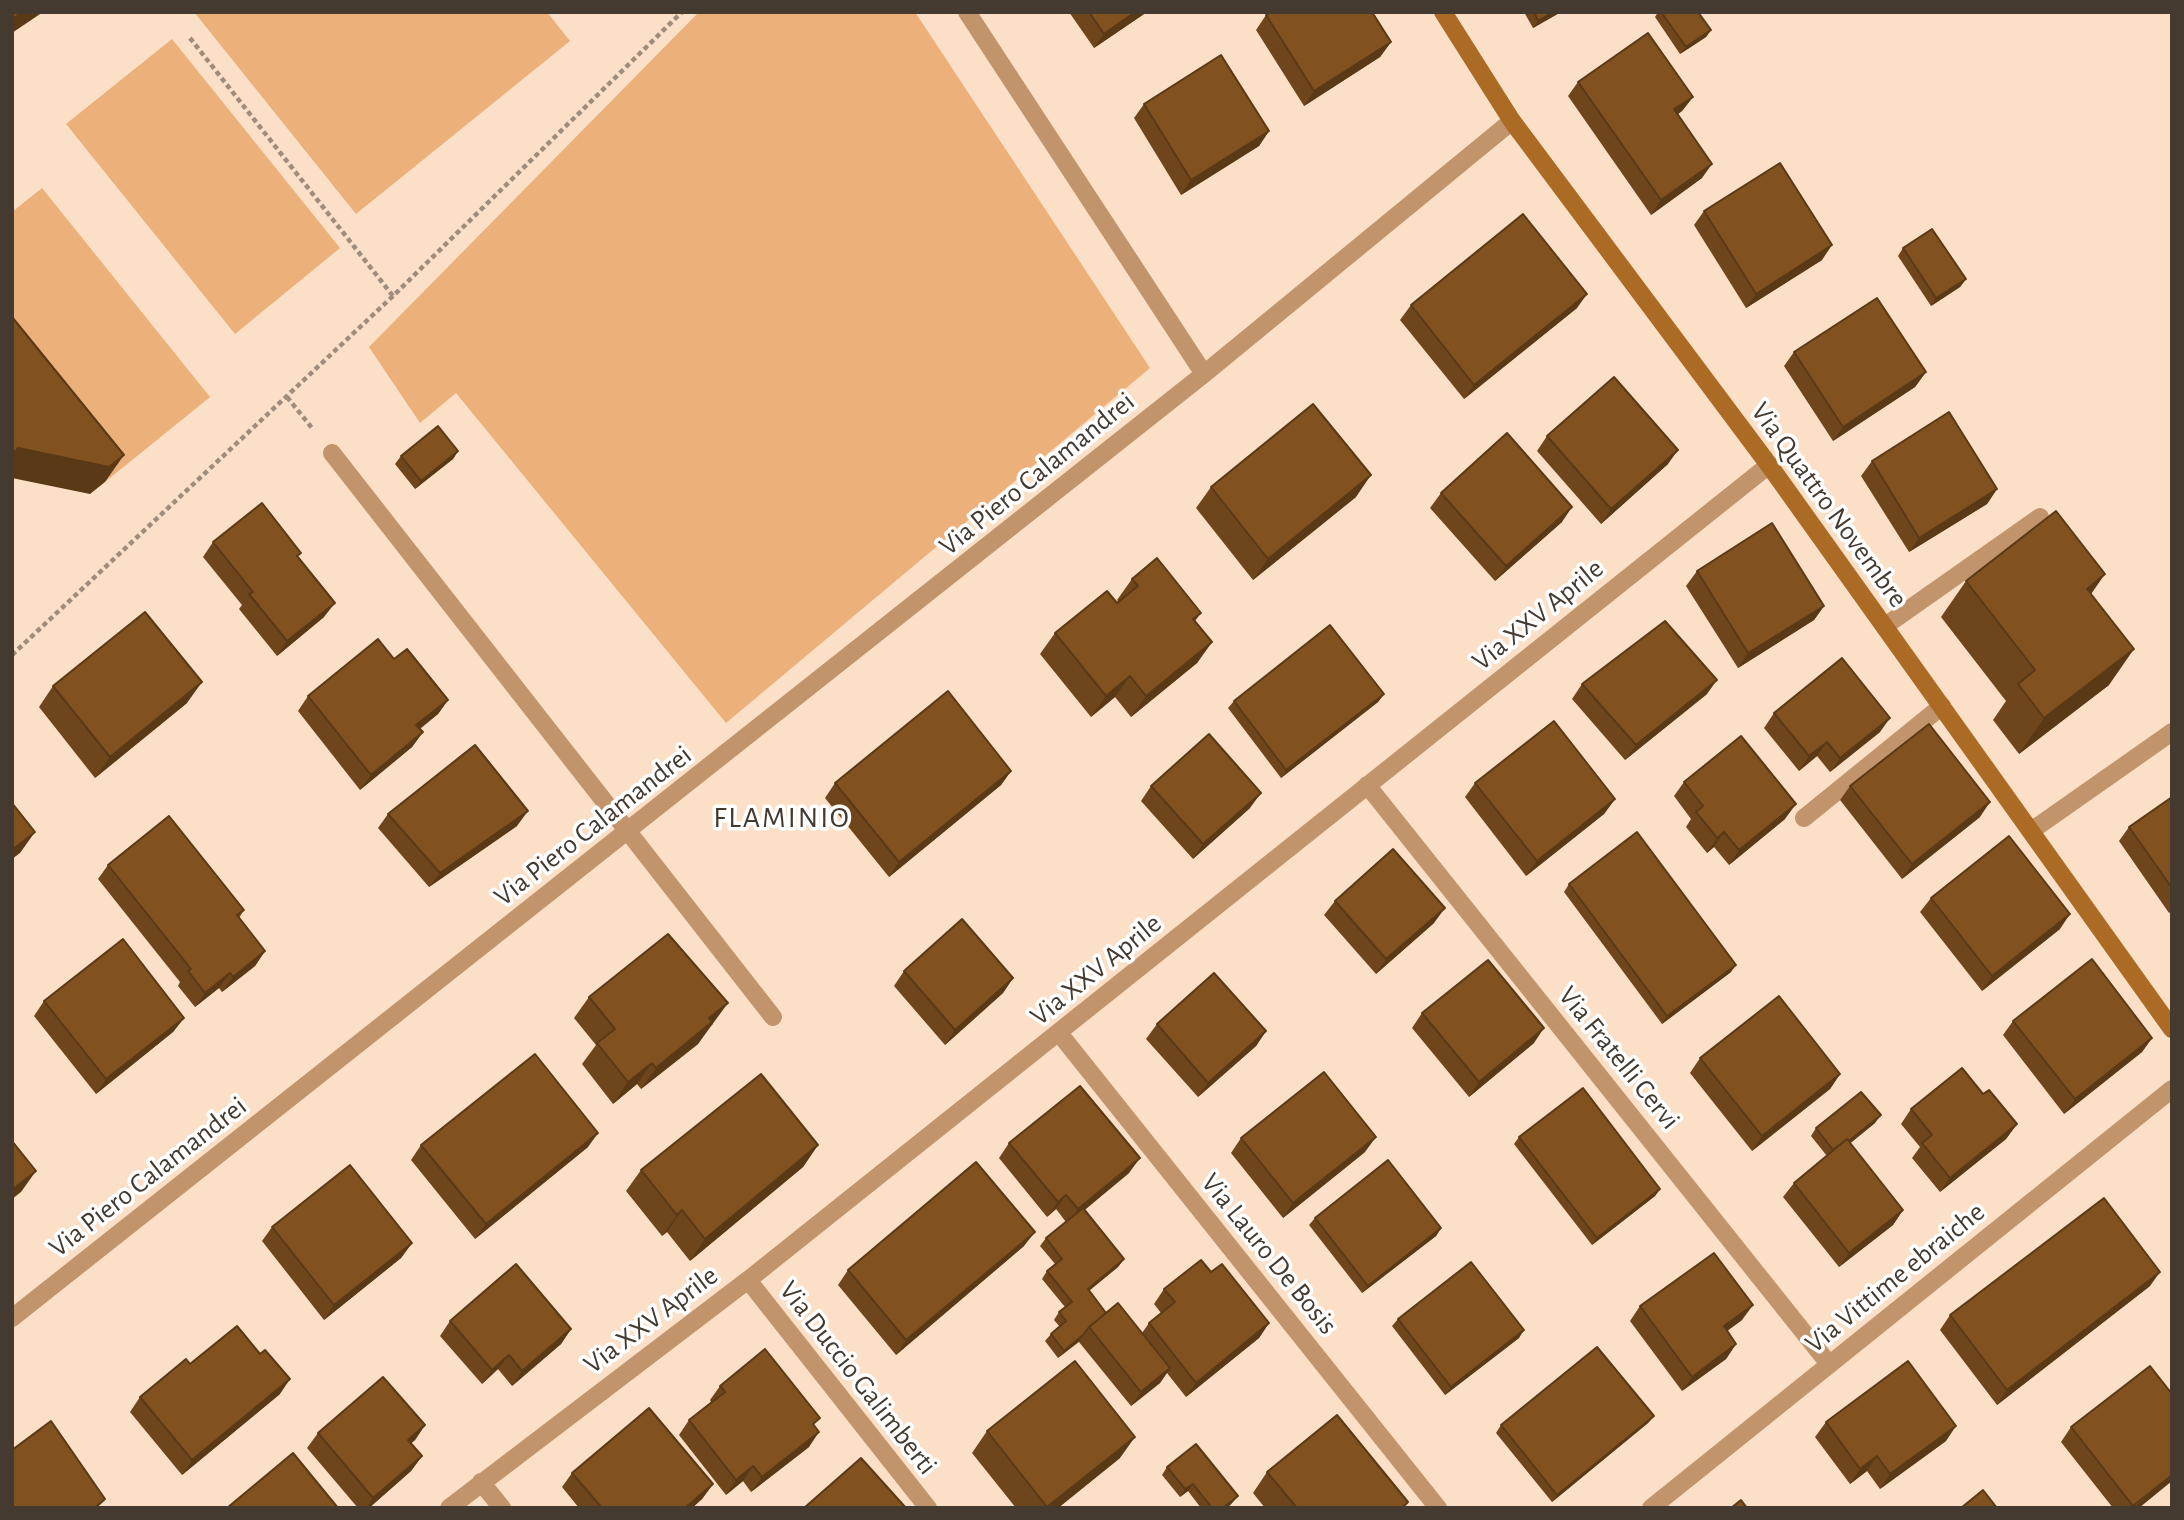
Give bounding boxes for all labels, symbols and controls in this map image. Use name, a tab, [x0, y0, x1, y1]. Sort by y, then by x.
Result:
street label: Via Piero Calamandrei	[933, 385, 1141, 563]
street label: Via Quattro Novembre	[1743, 396, 1915, 614]
street label: Via XXV Aprile	[1466, 552, 1610, 678]
street label: Via Piero Calamandrei	[487, 738, 699, 914]
district label: FLAMINIO	[714, 800, 850, 836]
street label: Via XXV Aprile	[1024, 907, 1168, 1033]
street label: Via Fratelli Cervi	[1551, 980, 1687, 1136]
street label: Via Piero Calamandrei	[42, 1089, 254, 1265]
street label: Via Lauro De Bosis	[1194, 1167, 1344, 1341]
street label: Via Vittime ebraiche	[1799, 1195, 1991, 1361]
street label: Via XXV Aprile	[577, 1259, 725, 1381]
street label: Via Duccio Galimberti	[772, 1274, 944, 1482]

